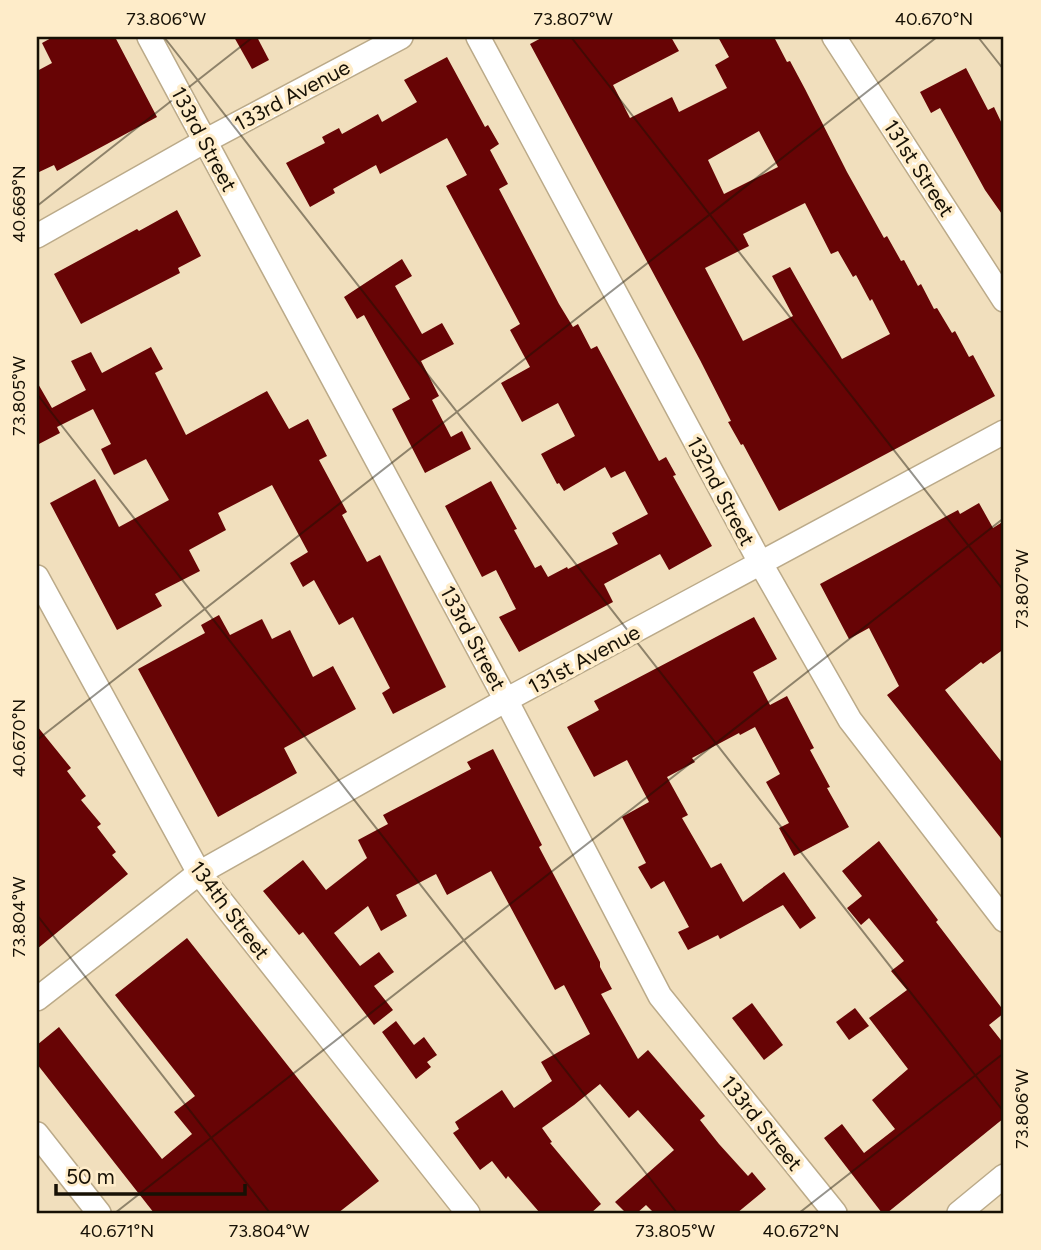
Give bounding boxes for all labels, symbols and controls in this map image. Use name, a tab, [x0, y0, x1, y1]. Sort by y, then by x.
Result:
text: 73.806°W	[126, 8, 207, 30]
text: 73.807°W	[533, 8, 613, 30]
text: 40.670°N	[895, 8, 973, 30]
street label: 133rd Avenue	[230, 54, 354, 136]
street label: 133rd Street	[166, 82, 242, 196]
street label: 131st Street	[878, 115, 960, 221]
text: 40.669°N	[8, 165, 30, 243]
text: 73.805°W	[8, 355, 30, 436]
street label: 132nd Street	[682, 432, 760, 550]
text: 73.807°W	[1011, 549, 1033, 629]
street label: 133rd Street	[435, 581, 511, 695]
street label: 131st Avenue	[524, 619, 644, 699]
text: 40.670°N	[8, 699, 30, 777]
street label: 134th Street	[185, 856, 275, 964]
text: 73.804°W	[8, 876, 30, 957]
text: 73.806°W	[1011, 1068, 1033, 1149]
street label: 133rd Street	[716, 1070, 808, 1176]
scale bar	[56, 1152, 245, 1196]
text: 50 m	[66, 1164, 115, 1189]
text: 40.671°N	[80, 1220, 154, 1242]
text: 73.804°W	[229, 1220, 310, 1242]
text: 73.805°W	[635, 1220, 716, 1242]
text: 40.672°N	[763, 1220, 839, 1242]

